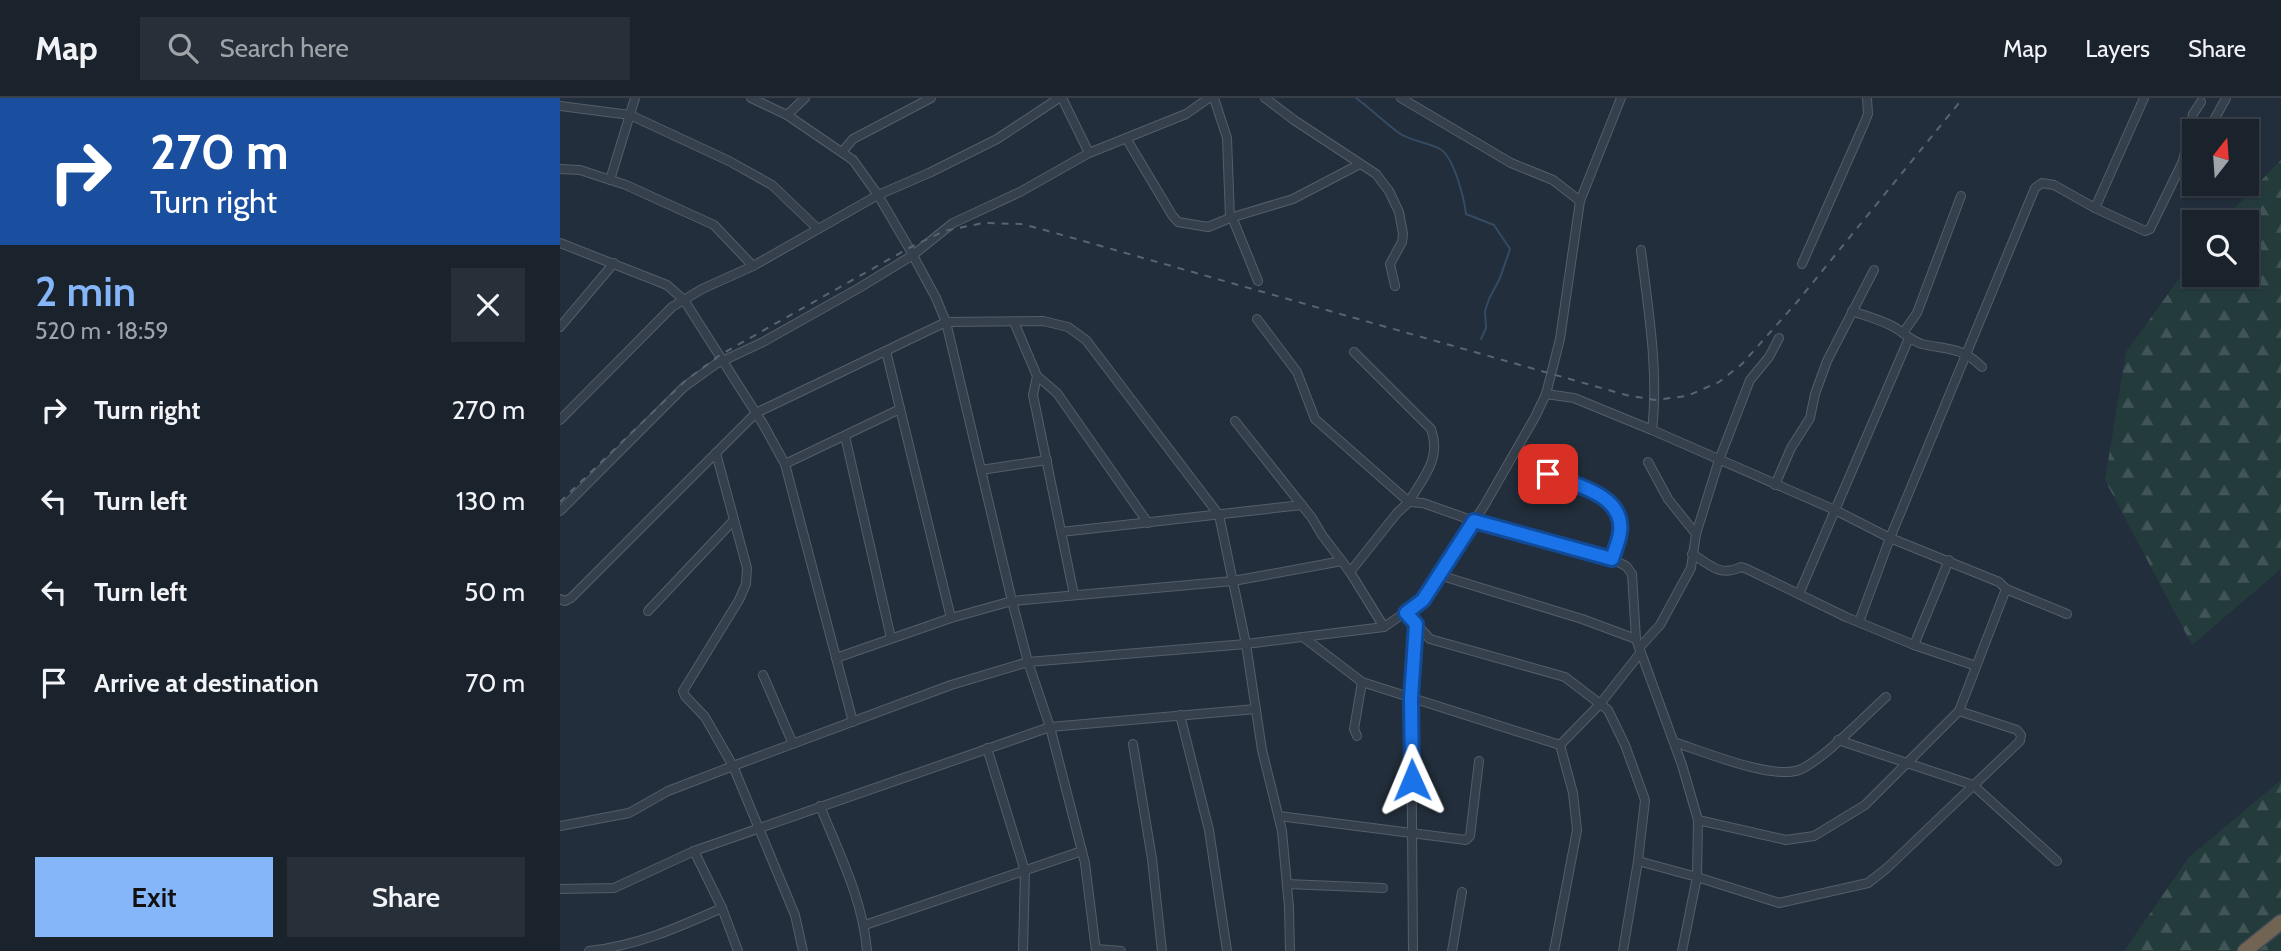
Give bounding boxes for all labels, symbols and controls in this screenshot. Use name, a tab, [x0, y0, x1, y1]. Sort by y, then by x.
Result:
search box	[140, 17, 630, 80]
text: Map	[35, 28, 98, 68]
icon: search	[164, 29, 202, 67]
text: Search here	[220, 32, 349, 64]
text: Map	[2003, 34, 2047, 63]
text: Layers	[2085, 34, 2150, 63]
text: Share	[2188, 34, 2246, 63]
north arrow	[2182, 119, 2259, 196]
map controls	[2182, 119, 2259, 287]
text: 270 m	[150, 122, 289, 181]
icon: right	[35, 126, 126, 217]
text: Turn right	[150, 182, 277, 221]
button: search	[2182, 210, 2259, 287]
text: 2 min	[35, 265, 136, 317]
button: close	[451, 268, 525, 342]
text: 520 m · 18:59	[35, 317, 168, 345]
icon: right	[35, 391, 73, 429]
text: Turn right	[94, 394, 200, 426]
text: 270 m	[452, 394, 525, 426]
pin	[1518, 444, 1578, 504]
icon: arrive	[1529, 455, 1567, 493]
icon: left	[35, 482, 73, 520]
text: Turn left	[94, 485, 187, 517]
text: 130 m	[456, 485, 525, 517]
icon: left	[35, 573, 73, 611]
text: Turn left	[94, 576, 187, 608]
text: 50 m	[464, 576, 525, 608]
icon: arrive	[35, 664, 73, 702]
text: Arrive at destination	[94, 667, 319, 699]
text: 70 m	[465, 667, 525, 699]
position arrow	[1375, 743, 1449, 817]
button: Exit	[35, 857, 273, 937]
button: Share	[287, 857, 525, 937]

